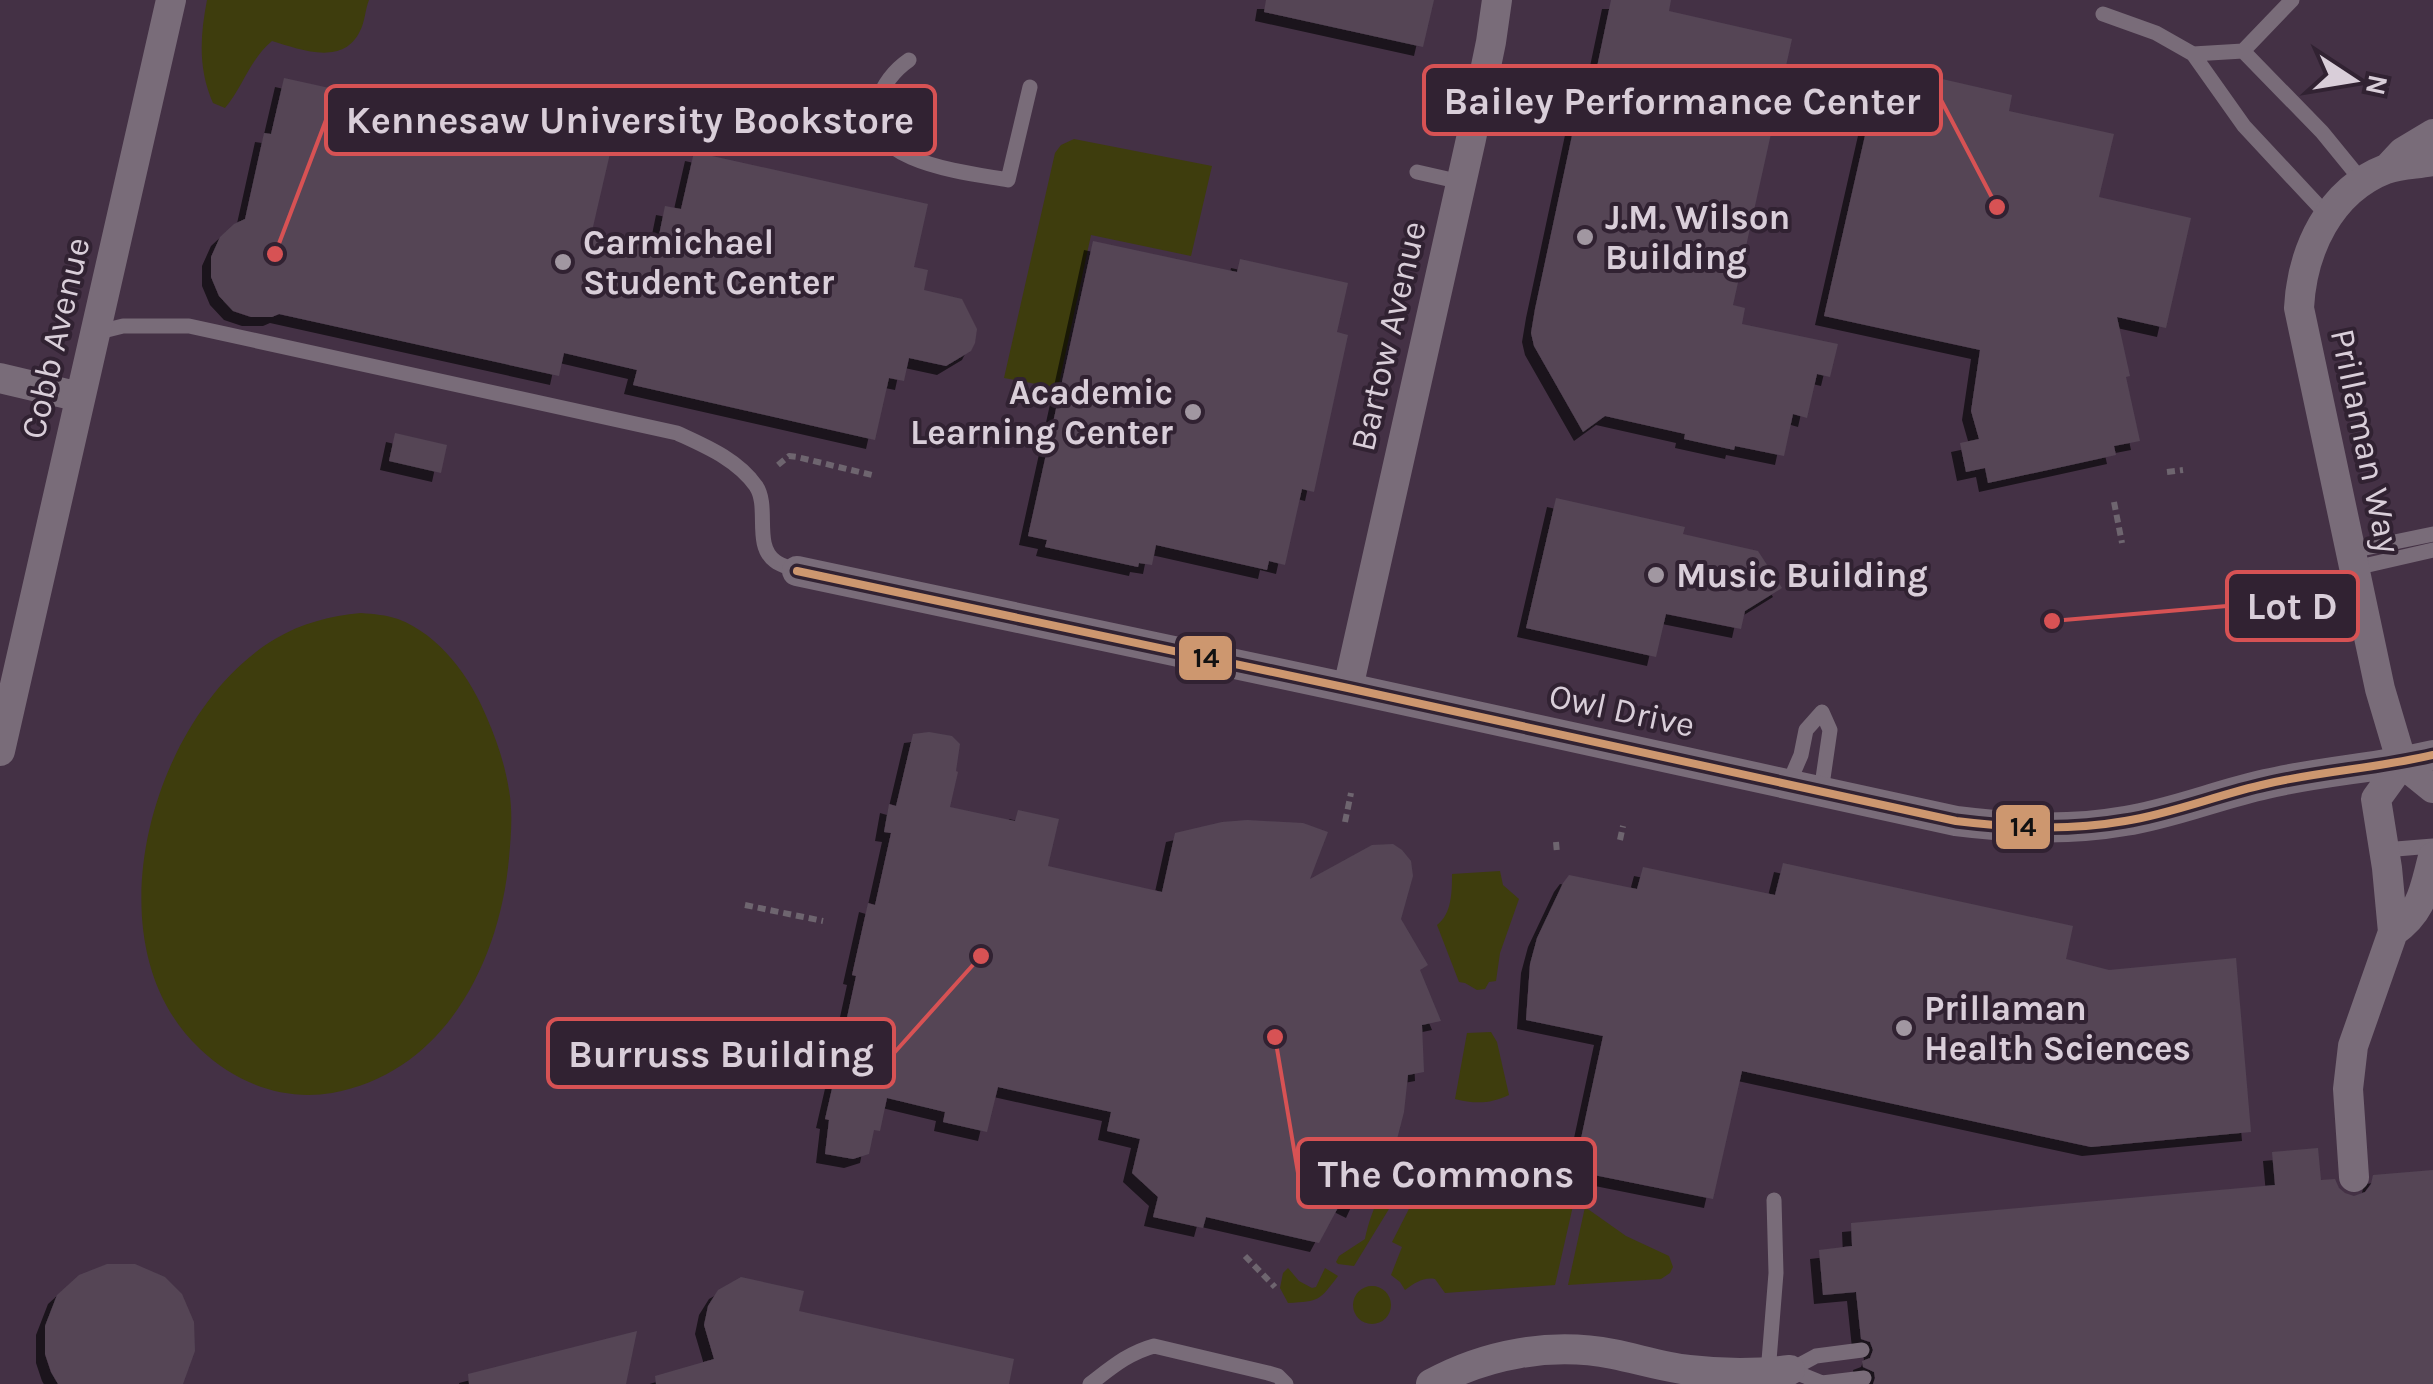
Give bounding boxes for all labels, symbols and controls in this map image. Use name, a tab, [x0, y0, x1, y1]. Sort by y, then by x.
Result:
north arrow	[2303, 30, 2403, 130]
callout: Bailey Performance Center	[1424, 66, 1941, 134]
text: N	[2359, 72, 2395, 98]
text: Bailey Performance Center	[1443, 79, 1921, 124]
callout: Kennesaw University Bookstore	[326, 86, 935, 154]
text: Kennesaw University Bookstore	[346, 98, 914, 143]
place label: J.M. Wilson Building	[1605, 197, 1790, 279]
street label: Bartow Avenue	[1342, 217, 1435, 455]
place label: Carmichael Student Center	[583, 222, 834, 303]
marker: J.M. Wilson Building	[1574, 226, 1596, 248]
street label: Cobb Avenue	[12, 233, 99, 443]
marker: Carmichael Student Center	[552, 251, 574, 273]
street label: Prillaman Way	[2322, 325, 2409, 557]
place label: Academic Learning Center	[910, 372, 1173, 454]
marker: Academic Learning Center	[1182, 401, 1204, 423]
place label: Music Building	[1676, 555, 1928, 597]
marker: Music Building	[1645, 564, 1667, 586]
callout: Lot D	[2227, 572, 2358, 640]
text: Lot D	[2247, 584, 2337, 629]
line badge: 14	[1177, 634, 1234, 682]
text: 14	[1193, 641, 1220, 674]
street label: Owl Drive	[1545, 675, 1698, 746]
line badge: 14	[1994, 803, 2052, 851]
text: 14	[2010, 810, 2037, 843]
place label: Prillaman Health Sciences	[1924, 988, 2191, 1069]
marker: Prillaman Health Sciences	[1893, 1017, 1915, 1039]
callout: Burruss Building	[548, 1019, 894, 1087]
text: Burruss Building	[568, 1032, 874, 1077]
callout: The Commons	[1298, 1139, 1595, 1207]
text: The Commons	[1318, 1152, 1574, 1197]

